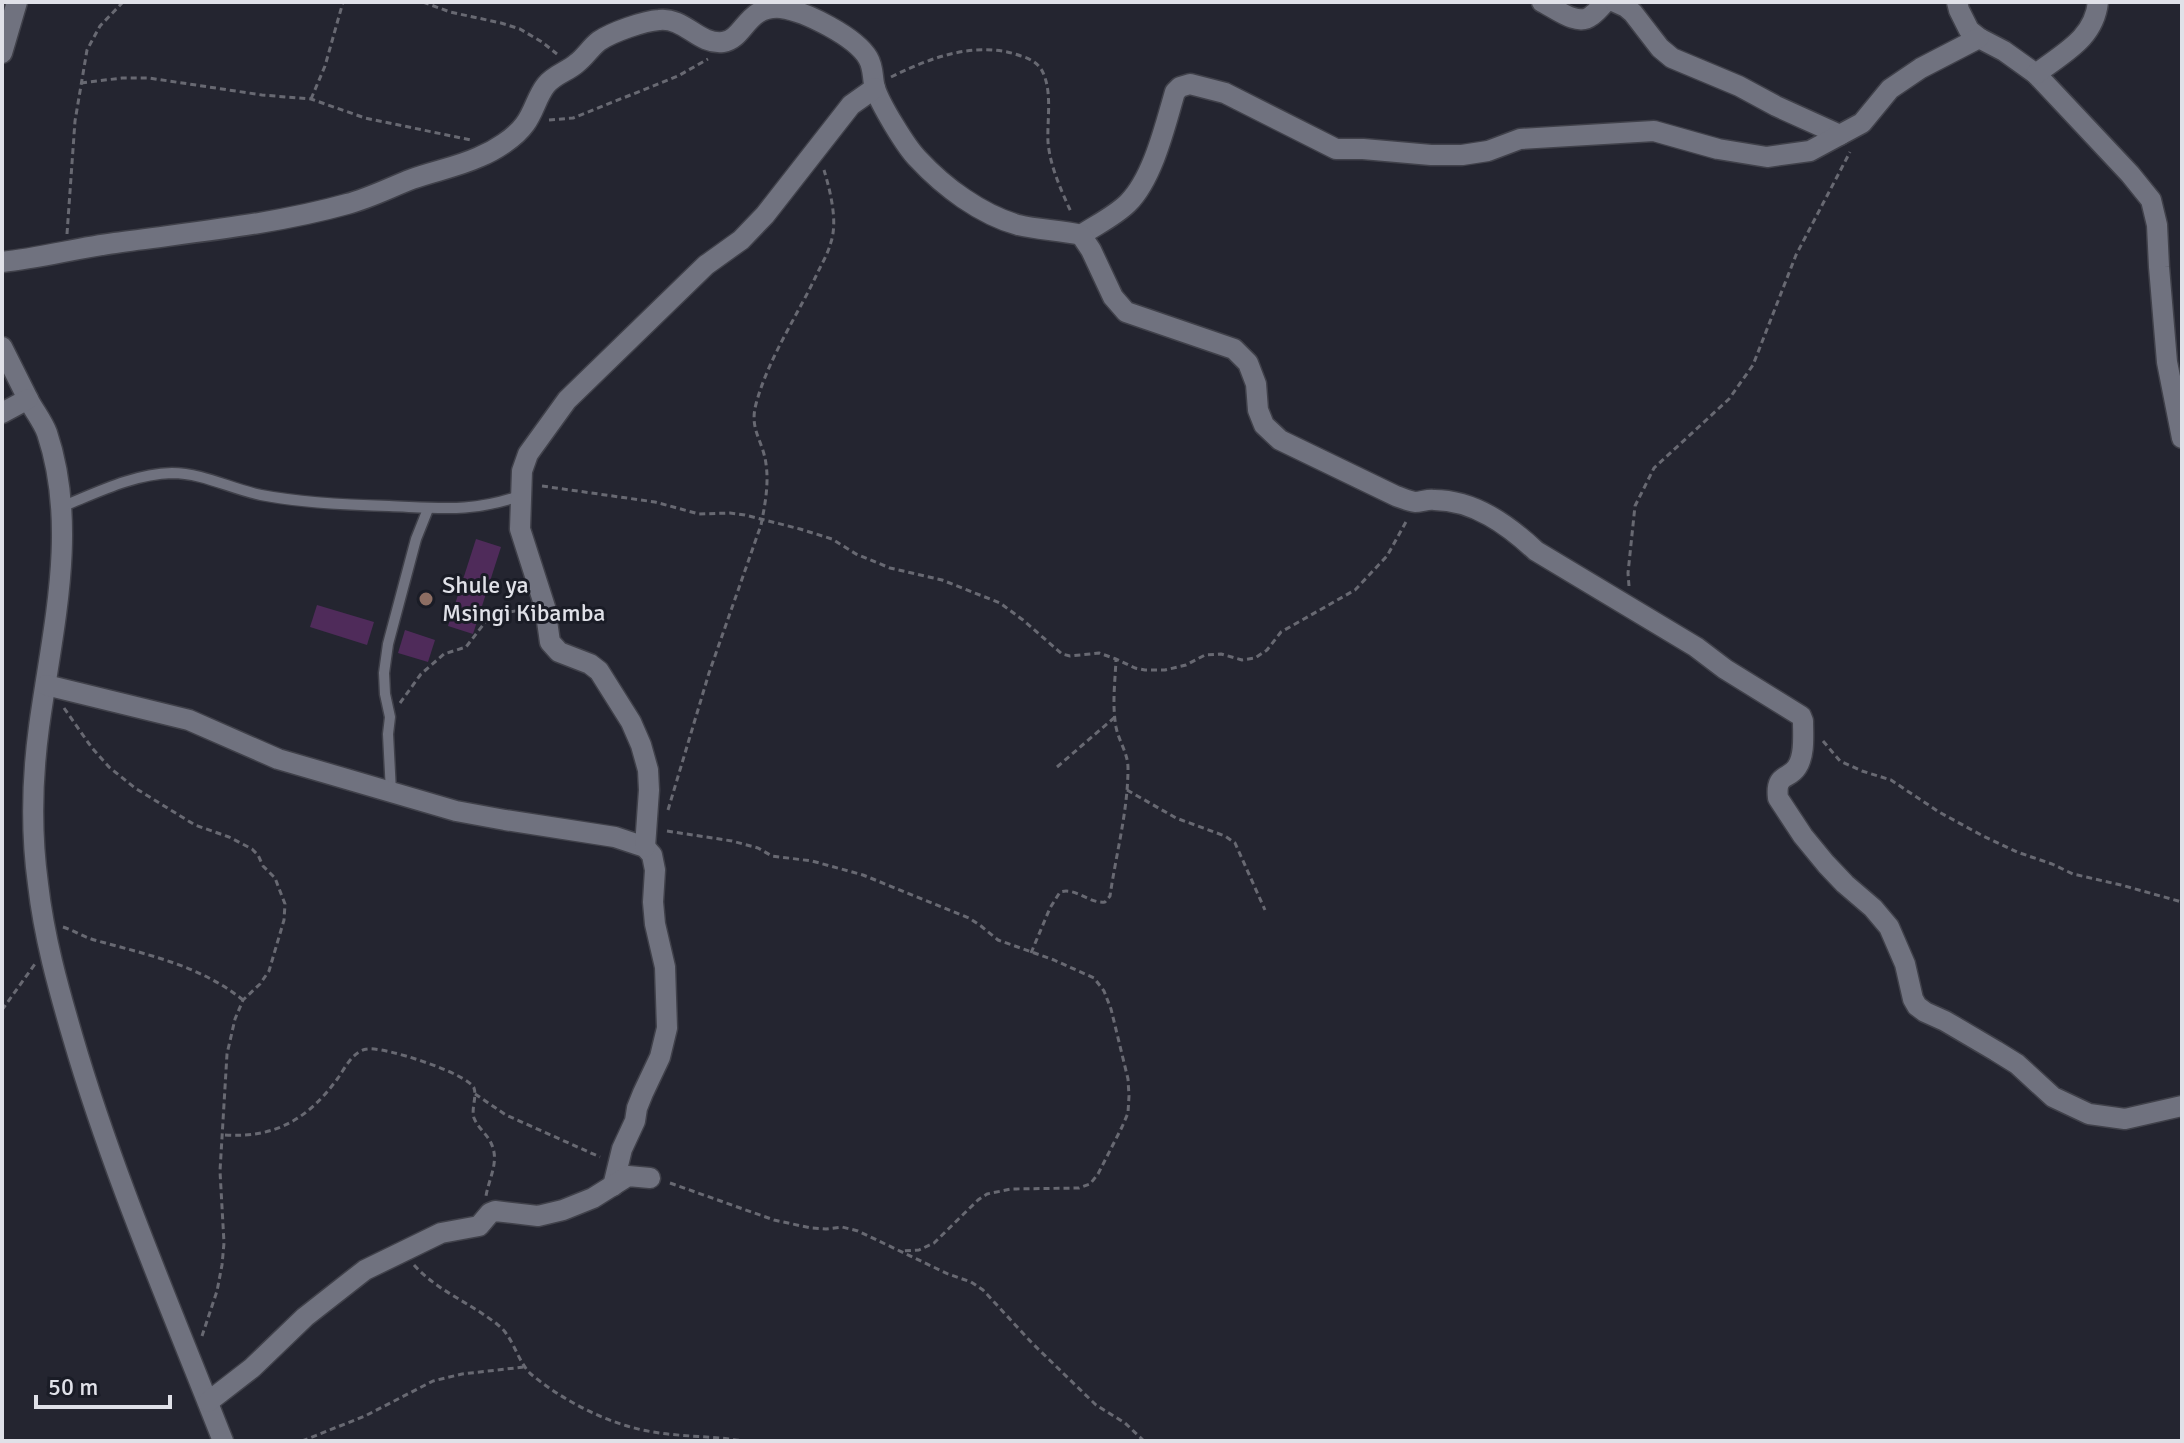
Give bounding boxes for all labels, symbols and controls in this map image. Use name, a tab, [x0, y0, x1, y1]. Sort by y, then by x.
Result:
place label: Shule ya Msingi Kibamba	[442, 570, 606, 628]
marker: Shule ya Msingi Kibamba	[417, 590, 435, 608]
scale bar	[36, 1359, 170, 1409]
text: 50 m	[48, 1372, 98, 1402]

